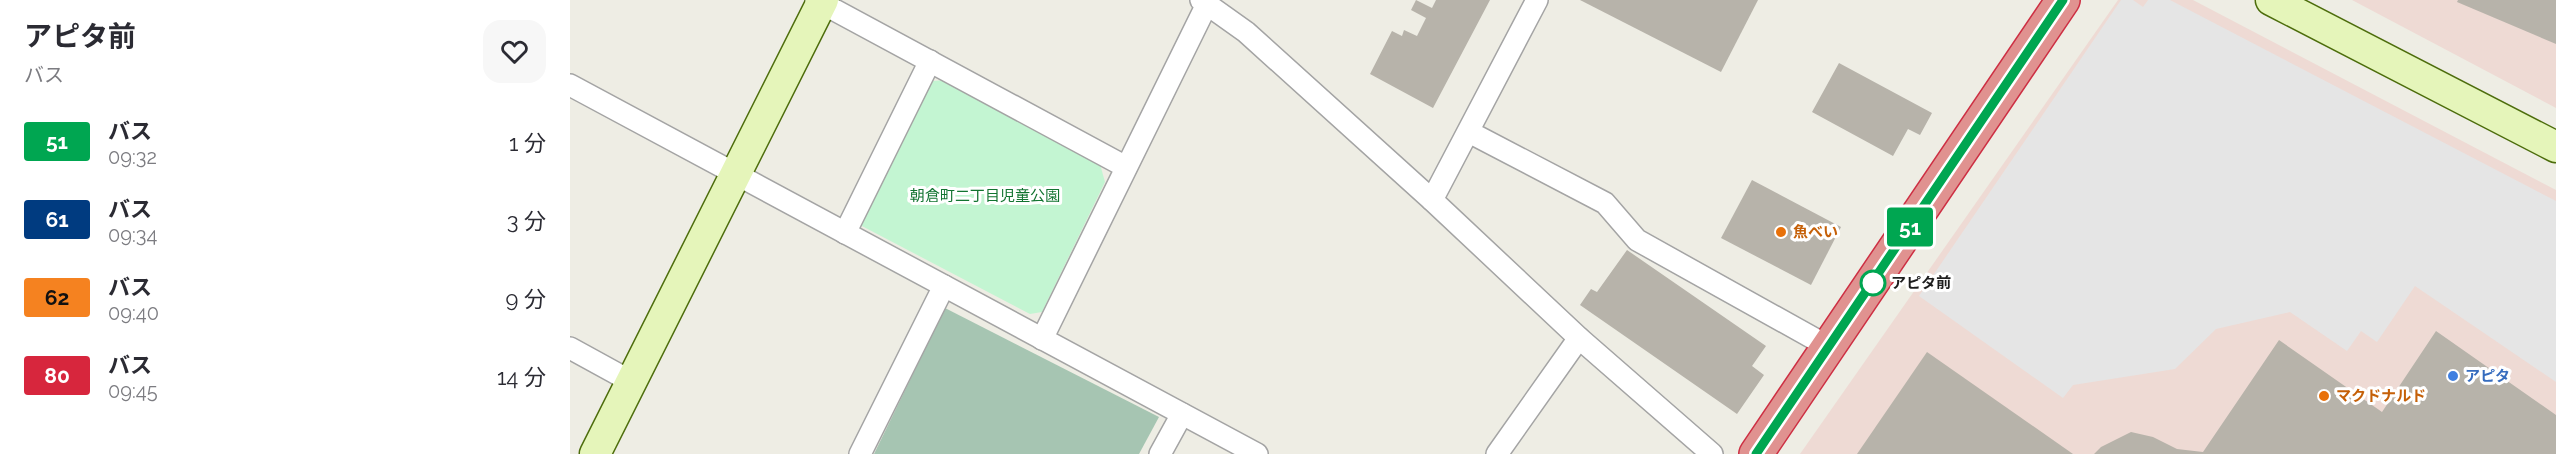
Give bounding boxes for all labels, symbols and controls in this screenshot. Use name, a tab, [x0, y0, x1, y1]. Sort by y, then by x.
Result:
text: アピタ前	[24, 20, 136, 53]
button: heart	[483, 20, 546, 83]
text: バス	[24, 63, 64, 87]
text: バス	[108, 118, 152, 144]
text: 51	[46, 129, 68, 154]
text: 1 分	[509, 130, 546, 156]
text: 09:32	[108, 145, 157, 169]
park label: 朝倉町二丁目児童公園	[910, 187, 1060, 205]
text: バス	[108, 196, 152, 222]
text: 61	[45, 207, 69, 232]
text: 3 分	[507, 208, 546, 234]
line badge: 51	[1883, 208, 1937, 246]
text: 51	[1899, 215, 1921, 240]
text: 09:34	[108, 223, 157, 247]
place label: 魚べい	[1793, 223, 1838, 241]
marker: 魚べい	[1774, 225, 1788, 239]
marker: アピタ前	[1860, 270, 1886, 296]
text: バス	[108, 274, 152, 300]
place label: アピタ前	[1891, 274, 1951, 292]
text: 62	[45, 285, 69, 310]
text: 9 分	[505, 286, 546, 312]
text: 09:40	[108, 301, 159, 325]
text: バス	[108, 352, 152, 378]
text: 80	[44, 363, 70, 388]
text: 14 分	[497, 364, 546, 390]
place label: アピタ	[2465, 367, 2510, 385]
marker: アピタ	[2446, 369, 2460, 383]
text: 09:45	[108, 379, 158, 403]
place label: マクドナルド	[2336, 387, 2426, 405]
marker: マクドナルド	[2317, 389, 2331, 403]

